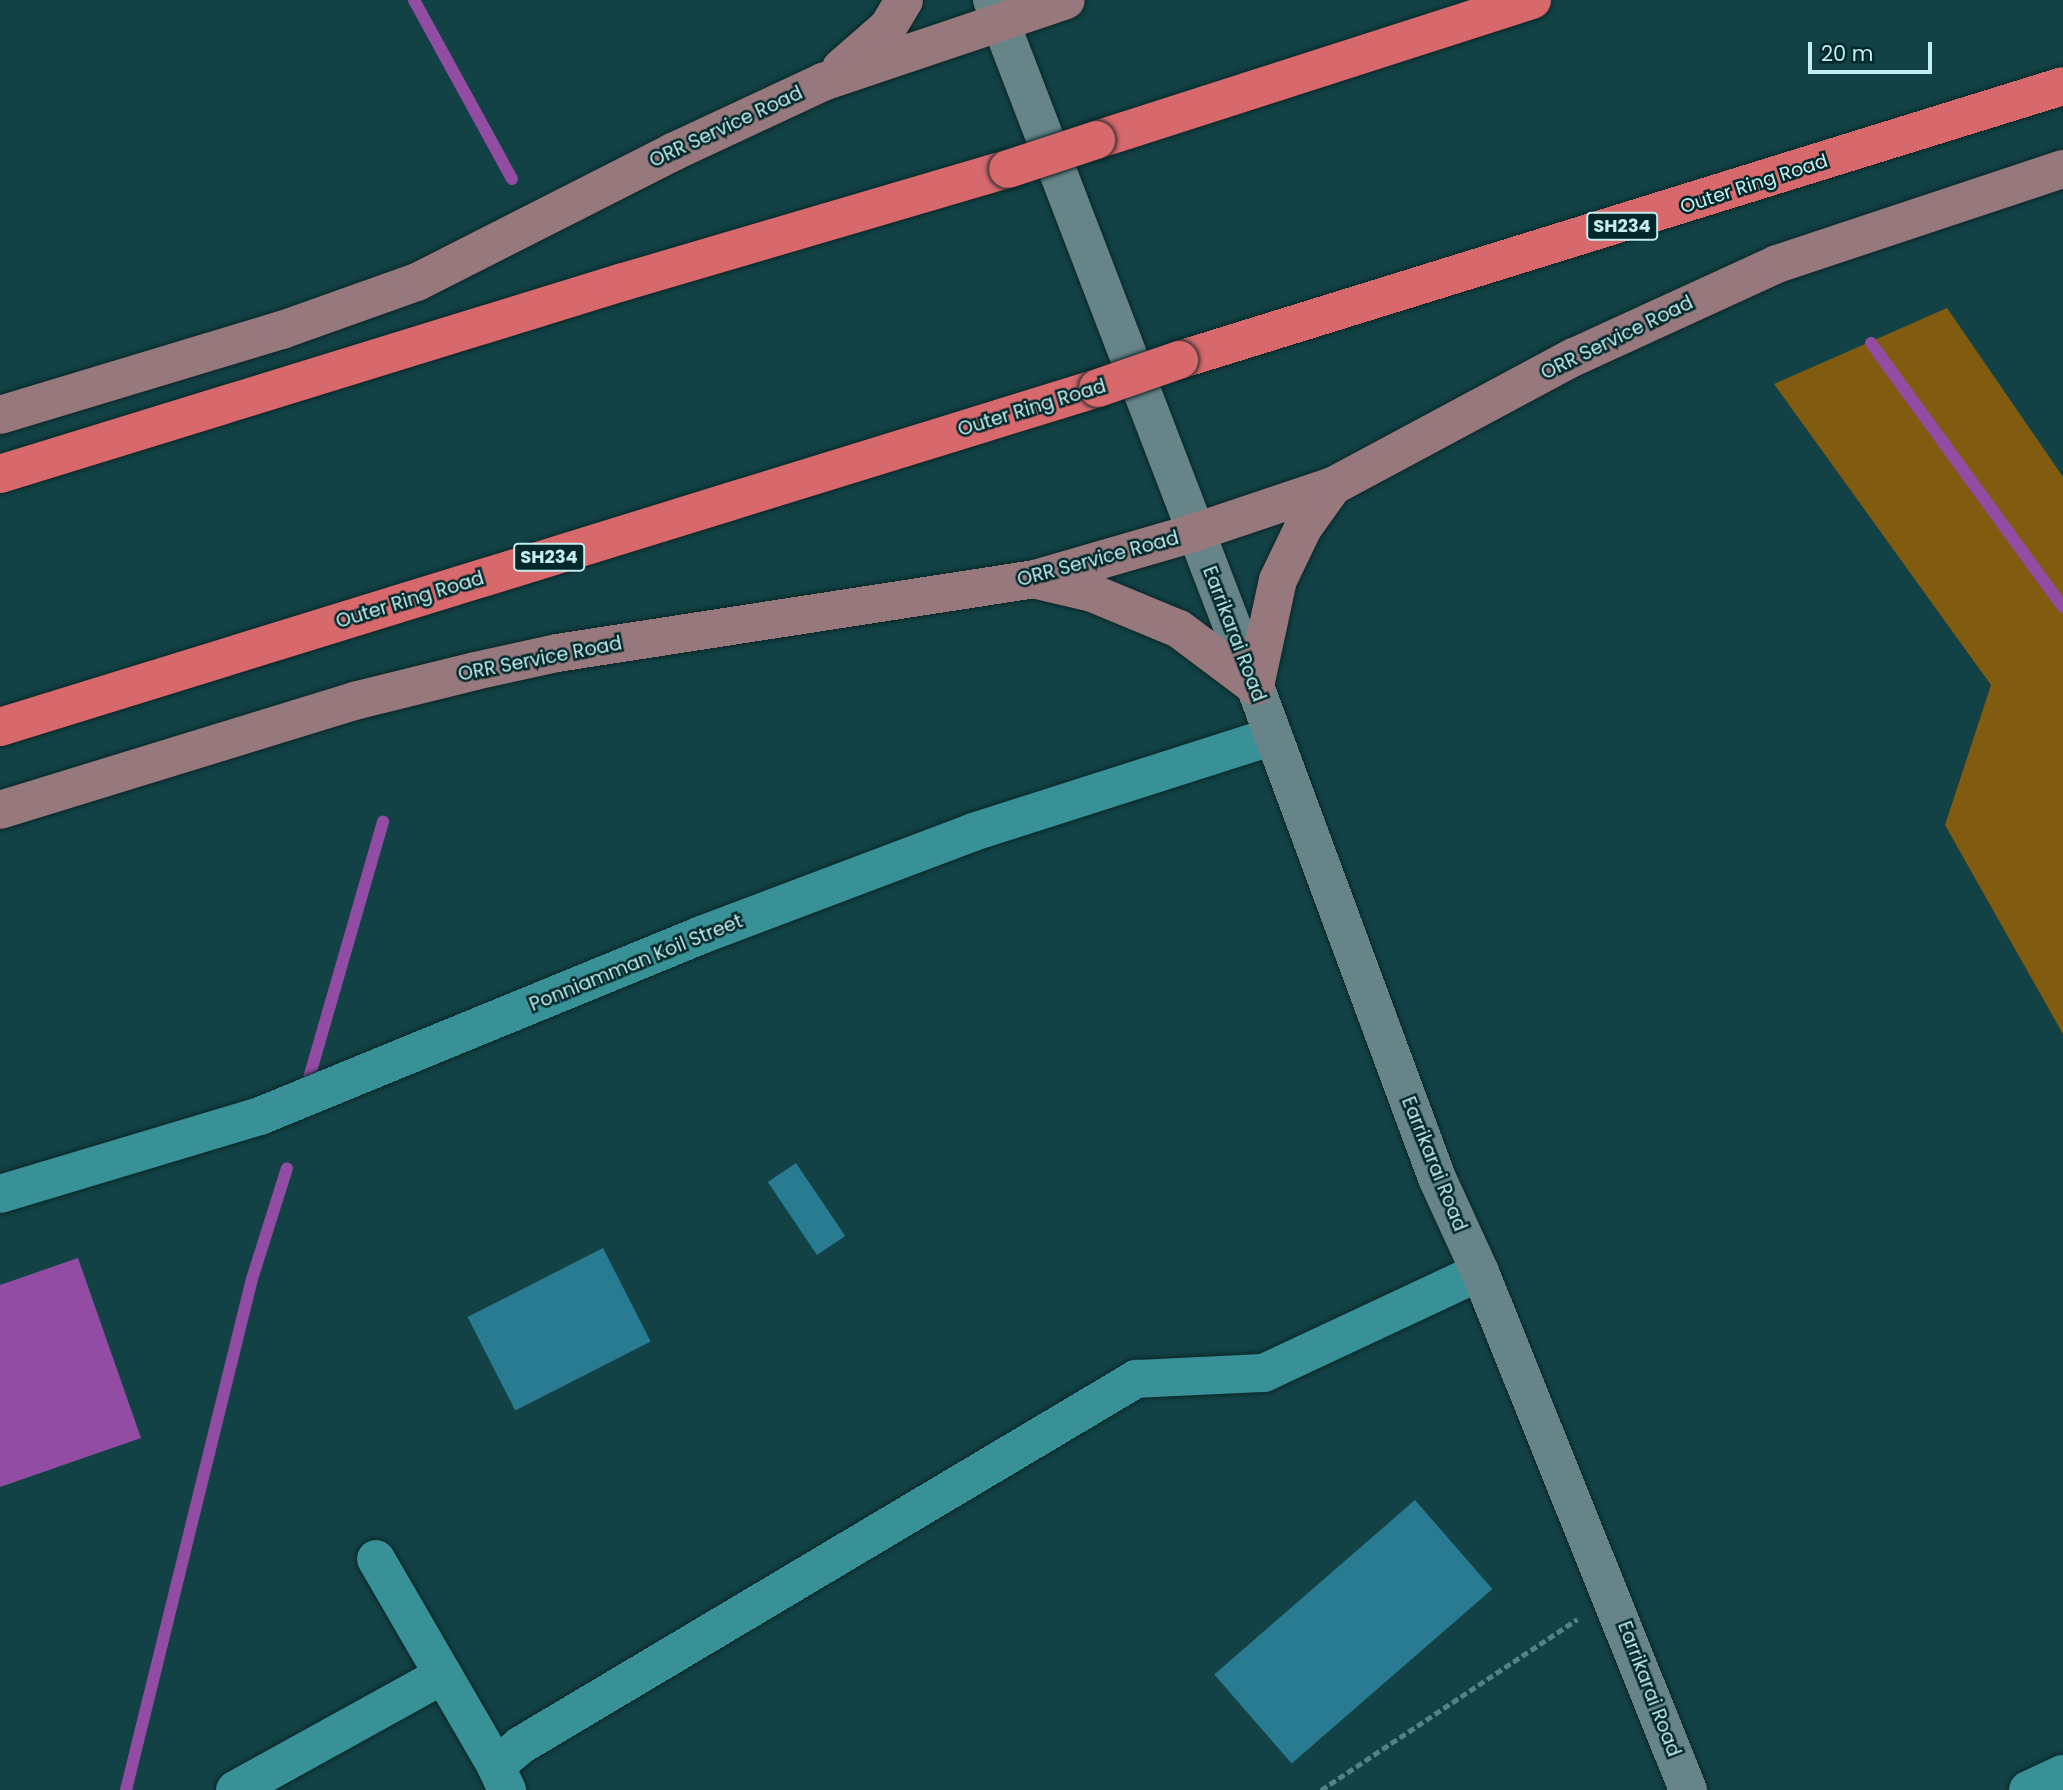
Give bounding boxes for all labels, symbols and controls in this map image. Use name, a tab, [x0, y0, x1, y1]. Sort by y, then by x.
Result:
scale bar	[1811, 28, 1935, 72]
text: 20 m	[1821, 39, 1874, 68]
street label: ORR Service Road	[646, 82, 806, 172]
street label: Outer Ring Road	[1677, 149, 1831, 219]
road number: SH234	[1585, 211, 1659, 240]
street label: ORR Service Road	[1537, 291, 1697, 385]
street label: Outer Ring Road	[955, 375, 1109, 441]
street label: ORR Service Road	[1015, 526, 1181, 592]
road number: SH234	[512, 542, 586, 572]
street label: Earrikarai Road	[1198, 563, 1270, 705]
street label: Outer Ring Road	[333, 567, 487, 633]
street label: ORR Service Road	[456, 632, 624, 686]
street label: Ponniamman Koil Street	[526, 910, 746, 1016]
street label: Earrikarai Road	[1397, 1093, 1471, 1235]
street label: Earrikarai Road	[1613, 1618, 1685, 1760]

